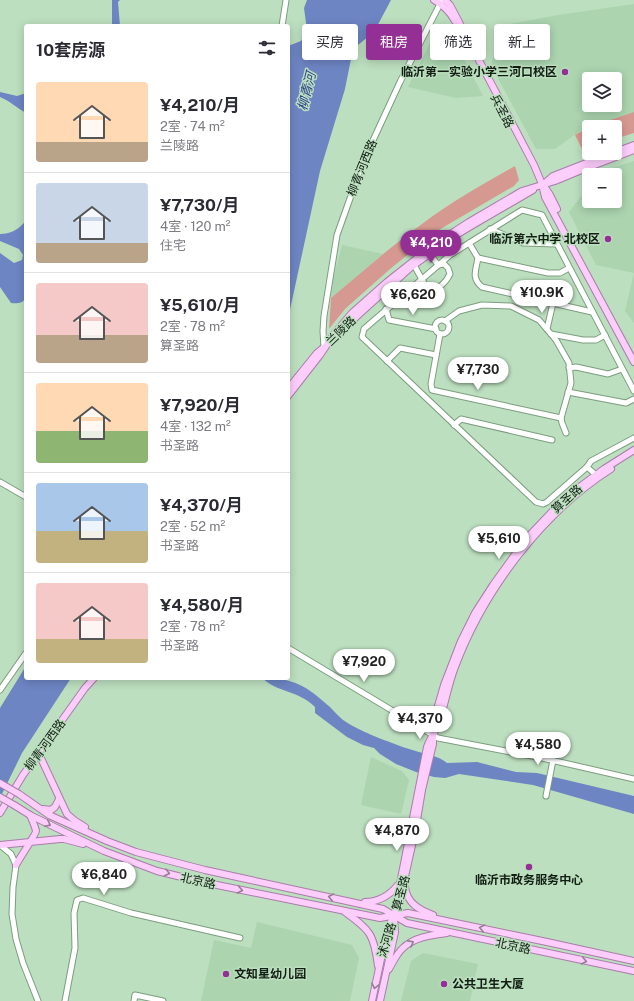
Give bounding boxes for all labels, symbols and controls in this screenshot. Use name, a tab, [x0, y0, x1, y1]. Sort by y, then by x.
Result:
chip: 买房	[302, 24, 358, 60]
chip: 租房	[366, 24, 422, 60]
chip: 筛选	[430, 24, 486, 60]
chip: 新上	[494, 24, 550, 60]
icon: filters	[256, 37, 278, 59]
text: 10套房源	[36, 40, 105, 60]
place label: 临沂第一实验小学三河口校区	[401, 65, 557, 79]
water label: 柳青河	[294, 67, 319, 112]
marker: 临沂第一实验小学三河口校区	[560, 67, 570, 77]
map controls	[582, 72, 622, 208]
button: layers	[582, 72, 622, 112]
street label: 兵圣路	[488, 92, 516, 130]
text: ¥4,210/月	[160, 95, 240, 115]
icon: home	[68, 98, 116, 146]
text: 2室 · 74 m²	[160, 119, 225, 134]
button: +	[582, 120, 622, 160]
text: 兰陵路	[160, 138, 199, 153]
street label: 柳青河西路	[344, 138, 380, 198]
button: −	[582, 168, 622, 208]
text: ¥7,730/月	[160, 195, 239, 215]
icon: home	[68, 199, 116, 247]
text: 4室 · 120 m²	[160, 219, 231, 234]
pin: ¥4,210	[398, 230, 464, 264]
place label: 临沂第六中学 北校区	[489, 232, 600, 246]
marker: 临沂第六中学 北校区	[603, 234, 613, 244]
text: ¥4,210	[409, 235, 453, 250]
text: 住宅	[160, 238, 186, 253]
pin: ¥10.9K	[509, 280, 575, 314]
pin: ¥6,620	[380, 282, 446, 316]
text: ¥10.9K	[520, 285, 564, 300]
text: ¥6,620	[390, 287, 436, 302]
text: ¥5,610/月	[160, 295, 240, 315]
icon: home	[68, 299, 116, 347]
street label: 兰陵路	[323, 313, 359, 349]
text: 2室 · 78 m²	[160, 319, 225, 334]
text: 算圣路	[160, 338, 199, 353]
pin: ¥7,730	[445, 357, 511, 391]
text: ¥7,730	[457, 362, 499, 377]
text: ¥7,920/月	[160, 395, 241, 415]
icon: home	[68, 399, 116, 447]
text: 4室 · 132 m²	[160, 419, 231, 434]
text: 书圣路	[160, 438, 199, 453]
street label: 算圣路	[549, 482, 585, 516]
text: ¥4,370/月	[160, 495, 243, 515]
icon: home	[68, 499, 116, 547]
text: 2室 · 52 m²	[160, 519, 225, 534]
pin: ¥5,610	[466, 526, 532, 560]
text: ¥5,610	[477, 531, 521, 546]
text: 书圣路	[160, 538, 199, 553]
text: ¥4,580/月	[160, 595, 244, 615]
icon: home	[68, 599, 116, 647]
text: 2室 · 78 m²	[160, 619, 225, 634]
text: 书圣路	[160, 638, 199, 653]
pin: ¥7,920	[331, 649, 397, 683]
text: ¥7,920	[342, 654, 386, 669]
pin: ¥4,370	[387, 706, 453, 740]
text: ¥4,370	[397, 711, 443, 726]
street label: 柳青河西路	[22, 717, 68, 773]
pin: ¥4,580	[505, 732, 571, 766]
text: ¥4,580	[515, 737, 561, 752]
pin: ¥4,870	[364, 818, 430, 852]
one-way arrow	[44, 819, 51, 827]
text: ¥4,870	[374, 823, 420, 838]
pin: ¥6,840	[71, 862, 137, 896]
marker: 临沂市政务服务中心	[524, 862, 534, 872]
text: ¥6,840	[81, 867, 127, 882]
one-way arrow	[164, 869, 170, 877]
street label: 北京路	[179, 870, 217, 892]
place label: 临沂市政务服务中心	[475, 873, 583, 887]
street label: 算圣路	[390, 874, 412, 912]
one-way arrow	[237, 885, 243, 893]
one-way arrow	[328, 894, 334, 902]
street label: 沭河路	[375, 921, 399, 959]
one-way arrow	[479, 925, 485, 933]
street label: 北京路	[494, 935, 532, 957]
one-way arrow	[407, 940, 414, 948]
one-way arrow	[580, 956, 587, 964]
place label: 文知星幼儿园	[234, 967, 306, 981]
marker: 文知星幼儿园	[221, 969, 231, 979]
place label: 公共卫生大厦	[452, 977, 524, 991]
marker: 公共卫生大厦	[439, 979, 449, 989]
one-way arrow	[372, 982, 380, 989]

